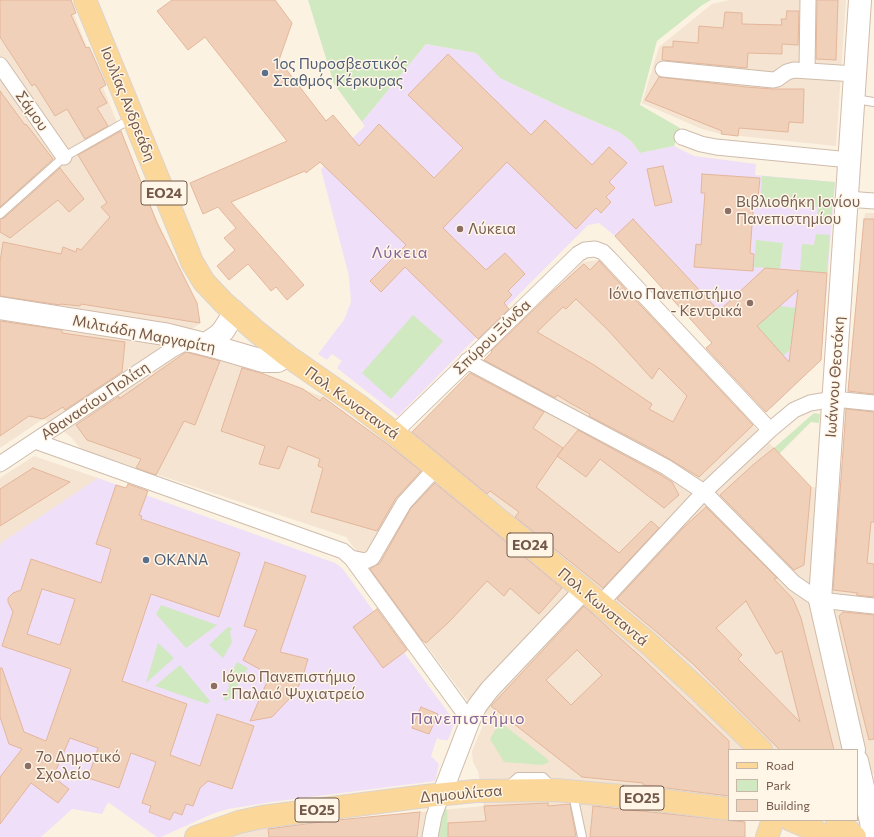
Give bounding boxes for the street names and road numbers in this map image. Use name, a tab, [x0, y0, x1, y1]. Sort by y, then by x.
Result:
street label: Ιουλίας Ανδρεάδη	[97, 44, 159, 164]
street label: Σάμου	[12, 88, 52, 134]
road number: ΕΟ24	[141, 181, 187, 205]
street label: Σπύρου Ξύνδα	[450, 296, 534, 378]
street label: Μιλτιάδη Μαργαρίτη	[71, 311, 217, 357]
street label: Ιωάννου Θεοτόκη	[822, 316, 848, 438]
street label: Αθανασίου Πολίτη	[37, 358, 153, 444]
street label: Πολ. Κωνσταντά	[301, 363, 403, 443]
road number: ΕΟ24	[507, 533, 553, 557]
street label: Πολ. Κωνσταντά	[554, 564, 652, 650]
street label: Δημουλίτσα	[419, 781, 503, 807]
road number: ΕΟ25	[620, 786, 664, 810]
road number: ΕΟ25	[295, 798, 339, 822]

